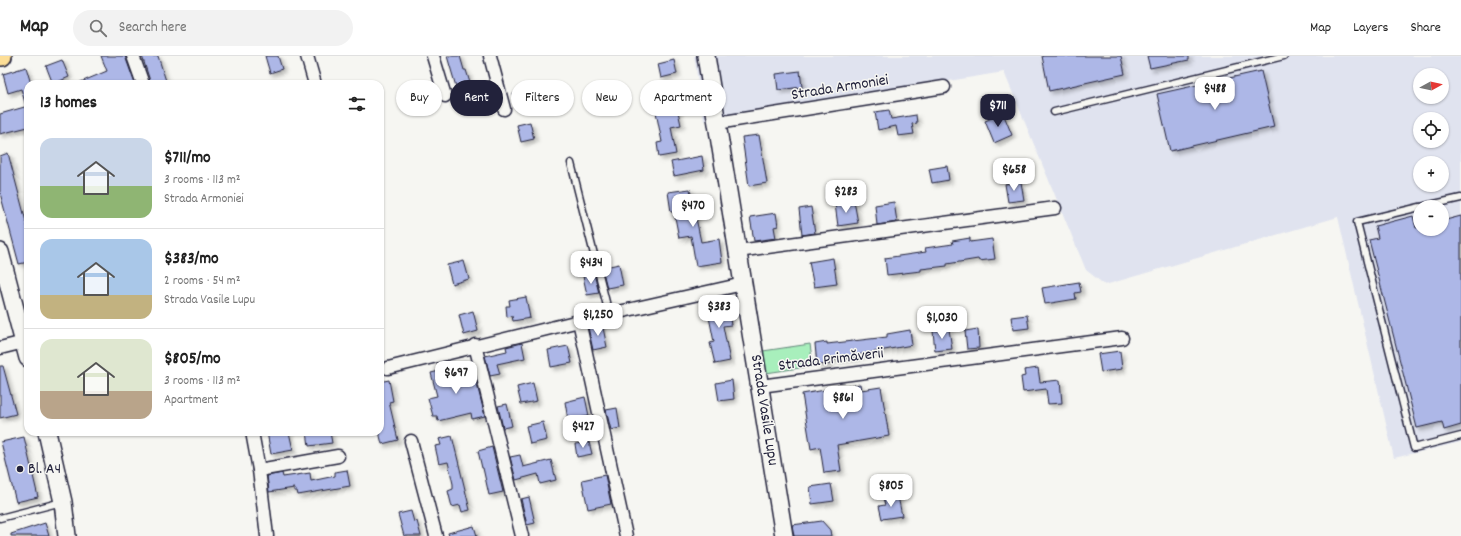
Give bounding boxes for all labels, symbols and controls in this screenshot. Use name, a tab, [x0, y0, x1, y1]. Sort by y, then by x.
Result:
search box	[73, 10, 353, 46]
text: Map	[20, 14, 49, 41]
icon: search	[87, 17, 109, 39]
text: Search here	[119, 17, 187, 39]
text: Map	[1310, 18, 1331, 38]
text: Layers	[1353, 18, 1388, 38]
text: Share	[1410, 18, 1441, 38]
north arrow	[1413, 68, 1449, 104]
map controls	[1413, 68, 1449, 236]
street label: Strada Armoniei	[790, 69, 890, 107]
pin: $488	[1191, 77, 1239, 111]
chip: Buy	[396, 80, 442, 116]
chip: Rent	[450, 80, 503, 116]
chip: Filters	[511, 80, 574, 116]
chip: New	[582, 80, 632, 116]
chip: Apartment	[640, 80, 726, 116]
text: $488	[1204, 80, 1226, 99]
text: 13 homes	[40, 92, 97, 116]
icon: filters	[346, 93, 368, 115]
pin: $711	[974, 94, 1022, 128]
text: $711	[989, 97, 1007, 116]
button: locate	[1413, 112, 1449, 148]
text: $711/mo	[164, 147, 211, 171]
icon: home	[72, 154, 120, 202]
button: +	[1413, 156, 1449, 192]
pin: $658	[990, 158, 1038, 192]
text: $658	[1002, 161, 1026, 180]
text: 3 rooms · 113 m²	[164, 171, 241, 190]
pin: $283	[822, 180, 870, 214]
text: $283	[834, 183, 858, 202]
text: Strada Armoniei	[164, 190, 244, 209]
pin: $470	[669, 194, 717, 228]
text: $470	[681, 197, 705, 216]
button: −	[1413, 200, 1449, 236]
text: $383/mo	[164, 248, 219, 272]
pin: $434	[567, 251, 615, 285]
text: $434	[579, 254, 603, 273]
icon: home	[72, 255, 120, 303]
text: 2 rooms · 54 m²	[164, 272, 240, 291]
text: Strada Vasile Lupu	[164, 291, 255, 310]
pin: $383	[695, 295, 743, 329]
text: $383	[707, 298, 731, 317]
pin: $1,250	[565, 303, 631, 337]
text: $1,250	[583, 306, 613, 325]
pin: $1,030	[909, 306, 975, 340]
text: $1,030	[926, 309, 958, 328]
street label: Strada Primăverii	[777, 342, 885, 378]
text: $805/mo	[164, 348, 221, 372]
street label: Strada Vasile Lupu	[744, 353, 784, 467]
icon: home	[72, 355, 120, 403]
pin: $697	[432, 361, 480, 395]
text: $697	[444, 364, 468, 383]
text: 3 rooms · 113 m²	[164, 372, 241, 391]
pin: $861	[819, 386, 867, 420]
text: $861	[832, 389, 854, 408]
text: Apartment	[164, 391, 218, 410]
pin: $427	[559, 415, 607, 449]
text: $427	[572, 418, 594, 437]
place label: Bl. A4	[28, 458, 61, 481]
marker: Bl. A4	[15, 464, 25, 474]
pin: $805	[867, 474, 915, 508]
text: $805	[879, 477, 903, 496]

